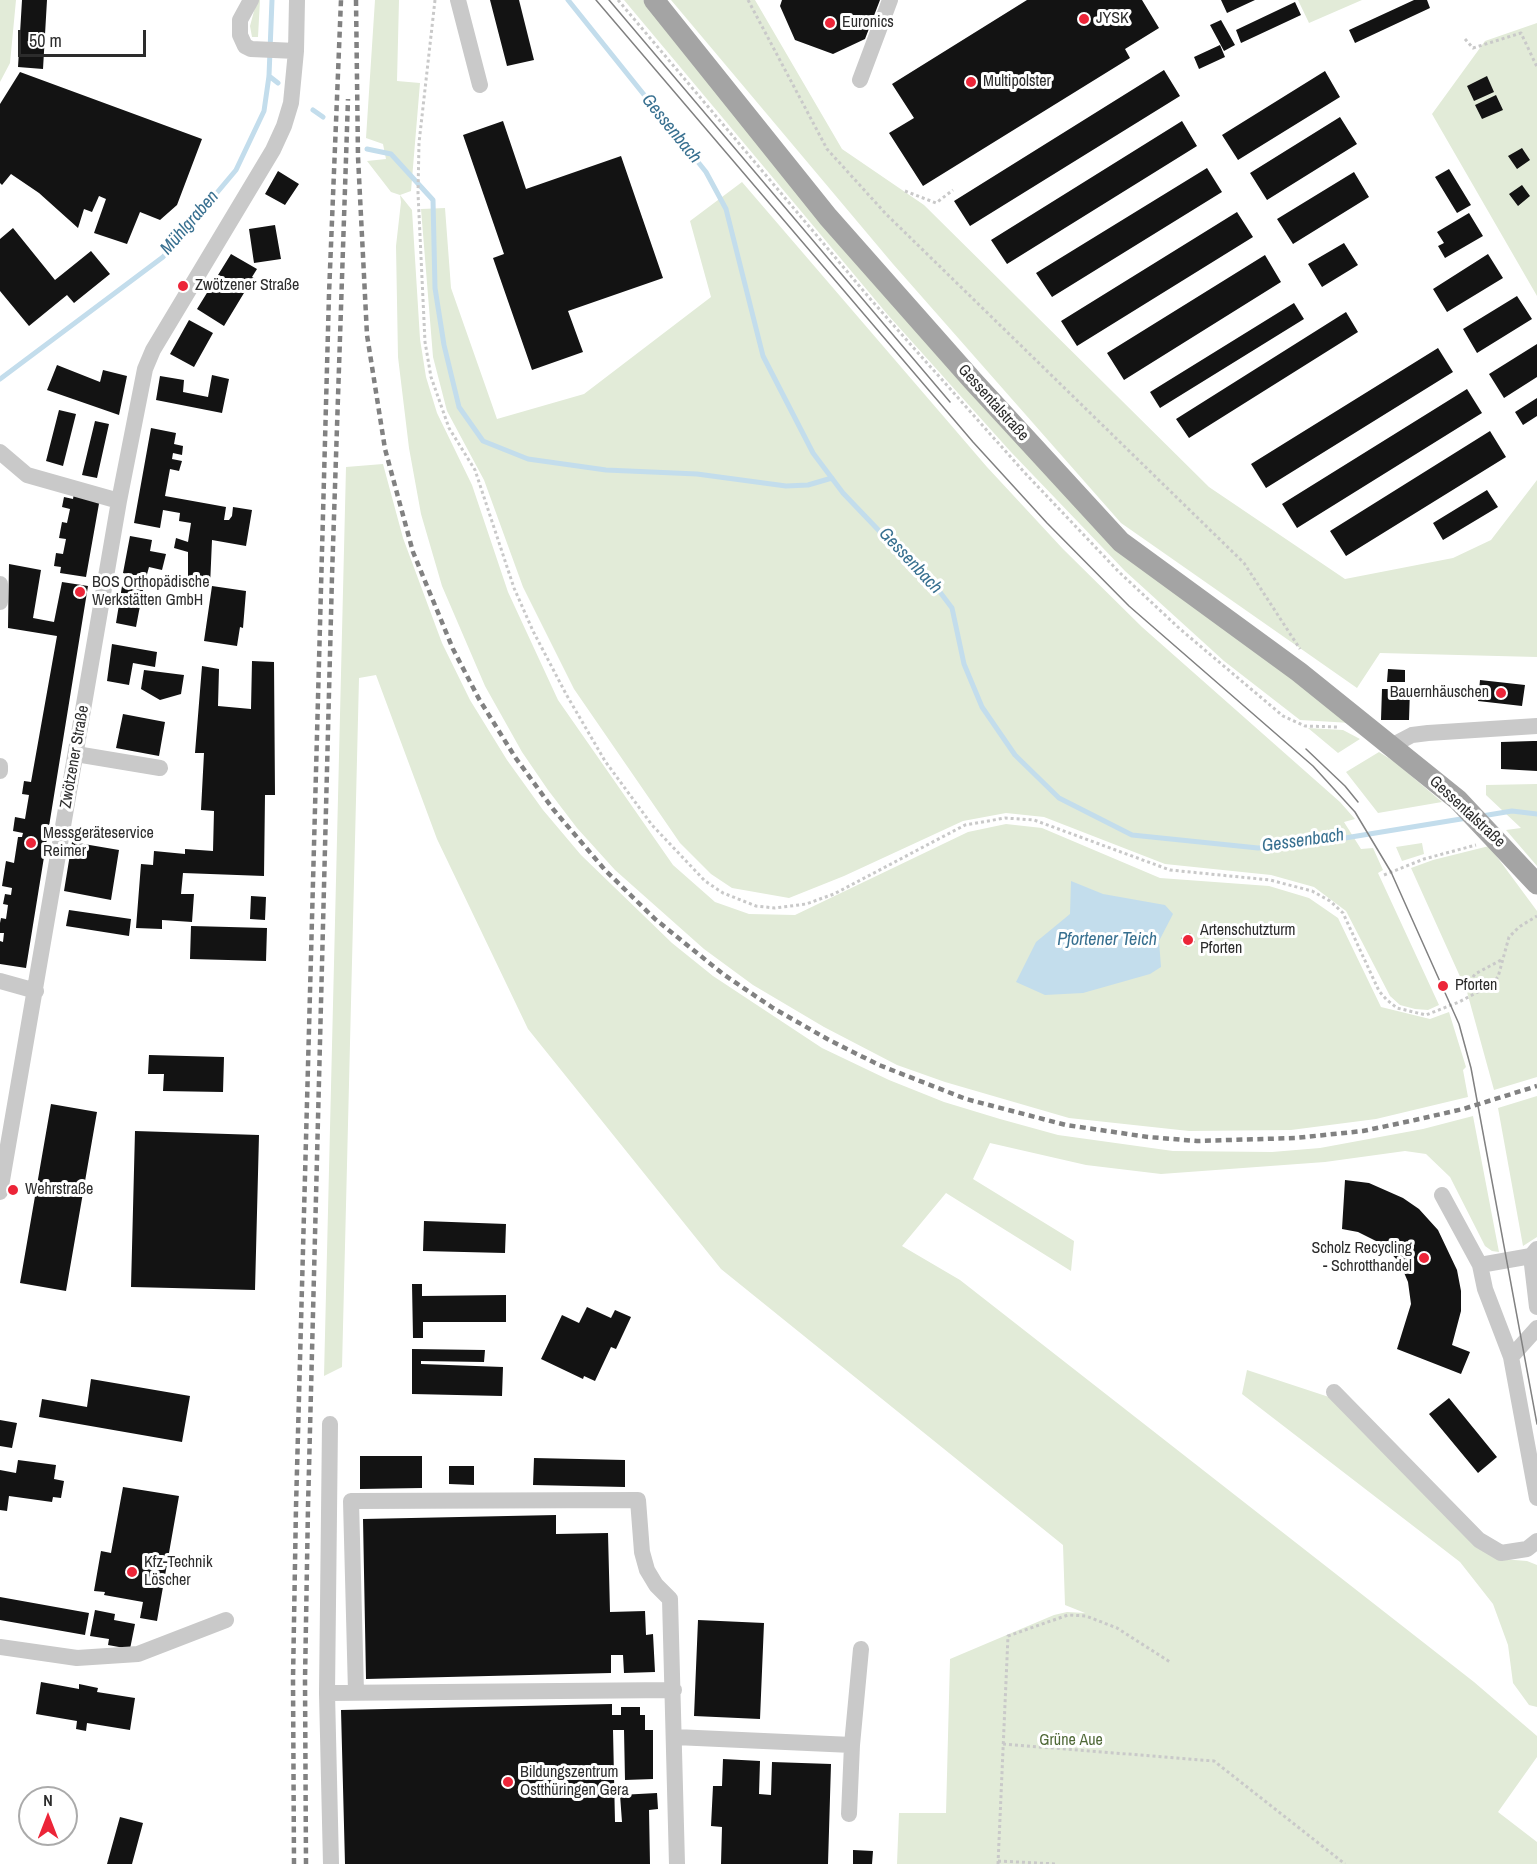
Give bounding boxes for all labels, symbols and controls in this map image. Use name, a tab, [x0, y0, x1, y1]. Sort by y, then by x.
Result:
place label: JYSK	[1096, 9, 1129, 29]
marker: JYSK	[1077, 12, 1091, 26]
place label: Euronics	[842, 13, 894, 33]
marker: Euronics	[823, 16, 837, 30]
scale bar	[21, 18, 148, 56]
text: 50 m	[29, 28, 62, 53]
place label: Multipolster	[983, 72, 1051, 92]
marker: Multipolster	[964, 75, 978, 89]
water label: Gessenbach	[637, 90, 705, 168]
water label: Mühlgraben	[156, 187, 224, 259]
place label: Zwötzener Straße	[195, 276, 299, 296]
marker: Zwötzener Straße	[176, 279, 190, 293]
street label: Gessentalstraße	[954, 361, 1032, 445]
water label: Gessenbach	[874, 523, 946, 599]
place label: BOS Orthopädische Werkstätten GmbH	[92, 573, 209, 611]
marker: BOS Orthopädische Werkstätten GmbH	[73, 585, 87, 599]
place label: Bauernhäuschen	[1390, 683, 1489, 703]
marker: Bauernhäuschen	[1494, 686, 1508, 700]
street label: Zwötzener Straße	[56, 704, 94, 810]
street label: Gessentalstraße	[1425, 772, 1509, 852]
place label: Messgeräteservice Reimer	[43, 824, 154, 862]
water label: Gessenbach	[1260, 825, 1346, 857]
marker: Messgeräteservice Reimer	[24, 836, 38, 850]
place label: Artenschutzturm Pforten	[1200, 921, 1296, 959]
water label: Pfortener Teich	[1057, 929, 1157, 951]
marker: Artenschutzturm Pforten	[1181, 933, 1195, 947]
place label: Pforten	[1455, 976, 1497, 996]
marker: Pforten	[1436, 979, 1450, 993]
place label: Wehrstraße	[25, 1180, 93, 1200]
marker: Wehrstraße	[6, 1183, 20, 1197]
place label: Scholz Recycling - Schrotthandel	[1311, 1239, 1412, 1277]
marker: Scholz Recycling - Schrotthandel	[1417, 1251, 1431, 1265]
place label: Kfz-Technik Löscher	[144, 1553, 213, 1591]
marker: Kfz-Technik Löscher	[125, 1565, 139, 1579]
park label: Grüne Aue	[1039, 1731, 1103, 1751]
place label: Bildungszentrum Ostthüringen Gera	[520, 1763, 629, 1801]
marker: Bildungszentrum Ostthüringen Gera	[501, 1775, 515, 1789]
north arrow	[18, 1786, 78, 1846]
text: N	[43, 1789, 53, 1811]

